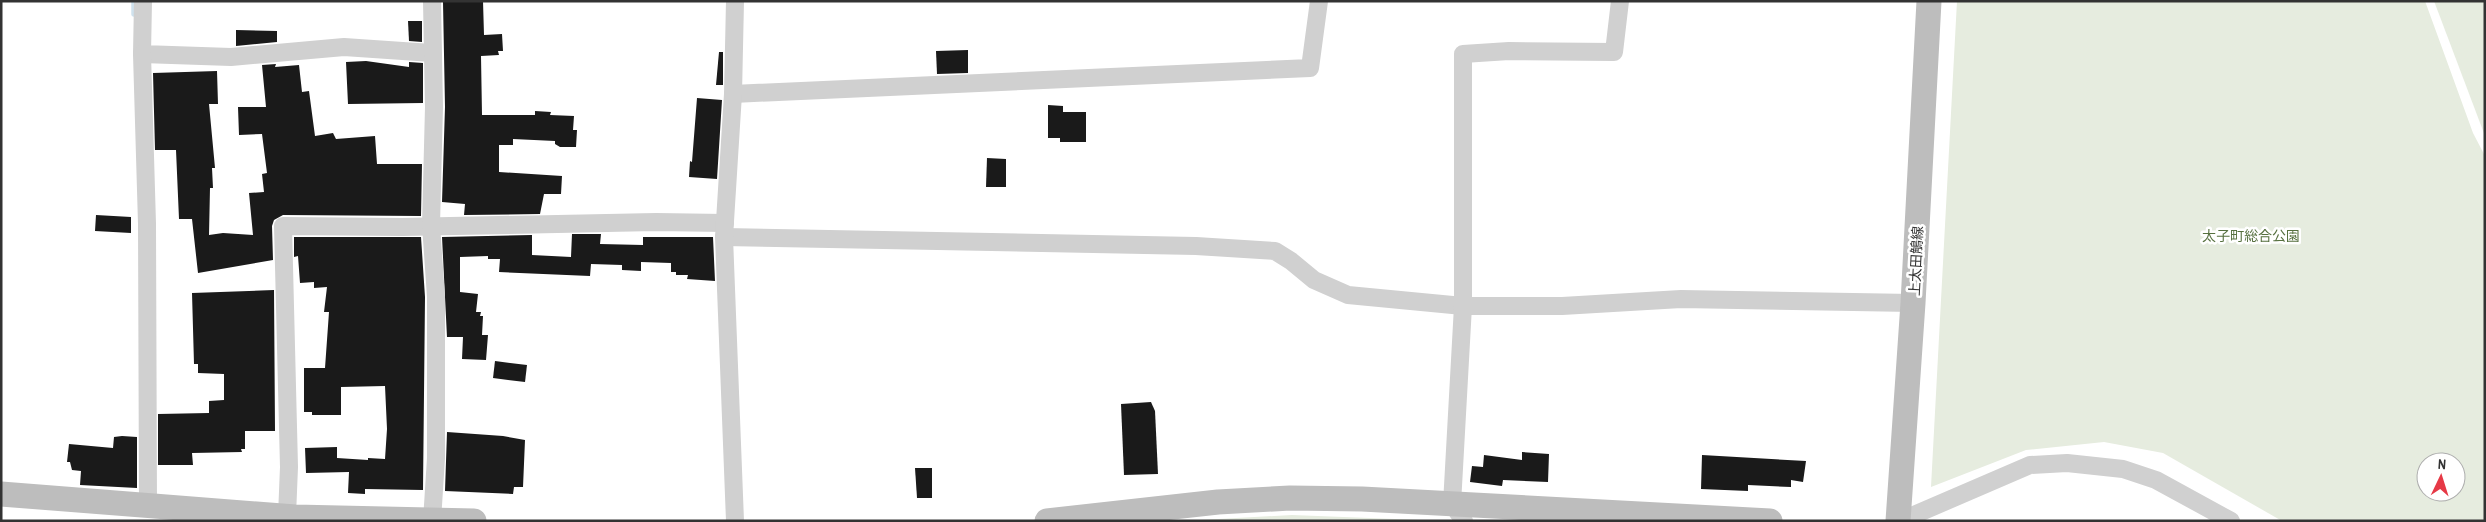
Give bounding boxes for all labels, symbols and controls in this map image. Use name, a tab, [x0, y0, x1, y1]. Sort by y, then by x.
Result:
street label: 上太田鵤線	[1905, 226, 1927, 296]
park label: 太子町総合公園	[2202, 227, 2300, 245]
north arrow	[2416, 452, 2466, 502]
text: N	[2437, 455, 2447, 473]

